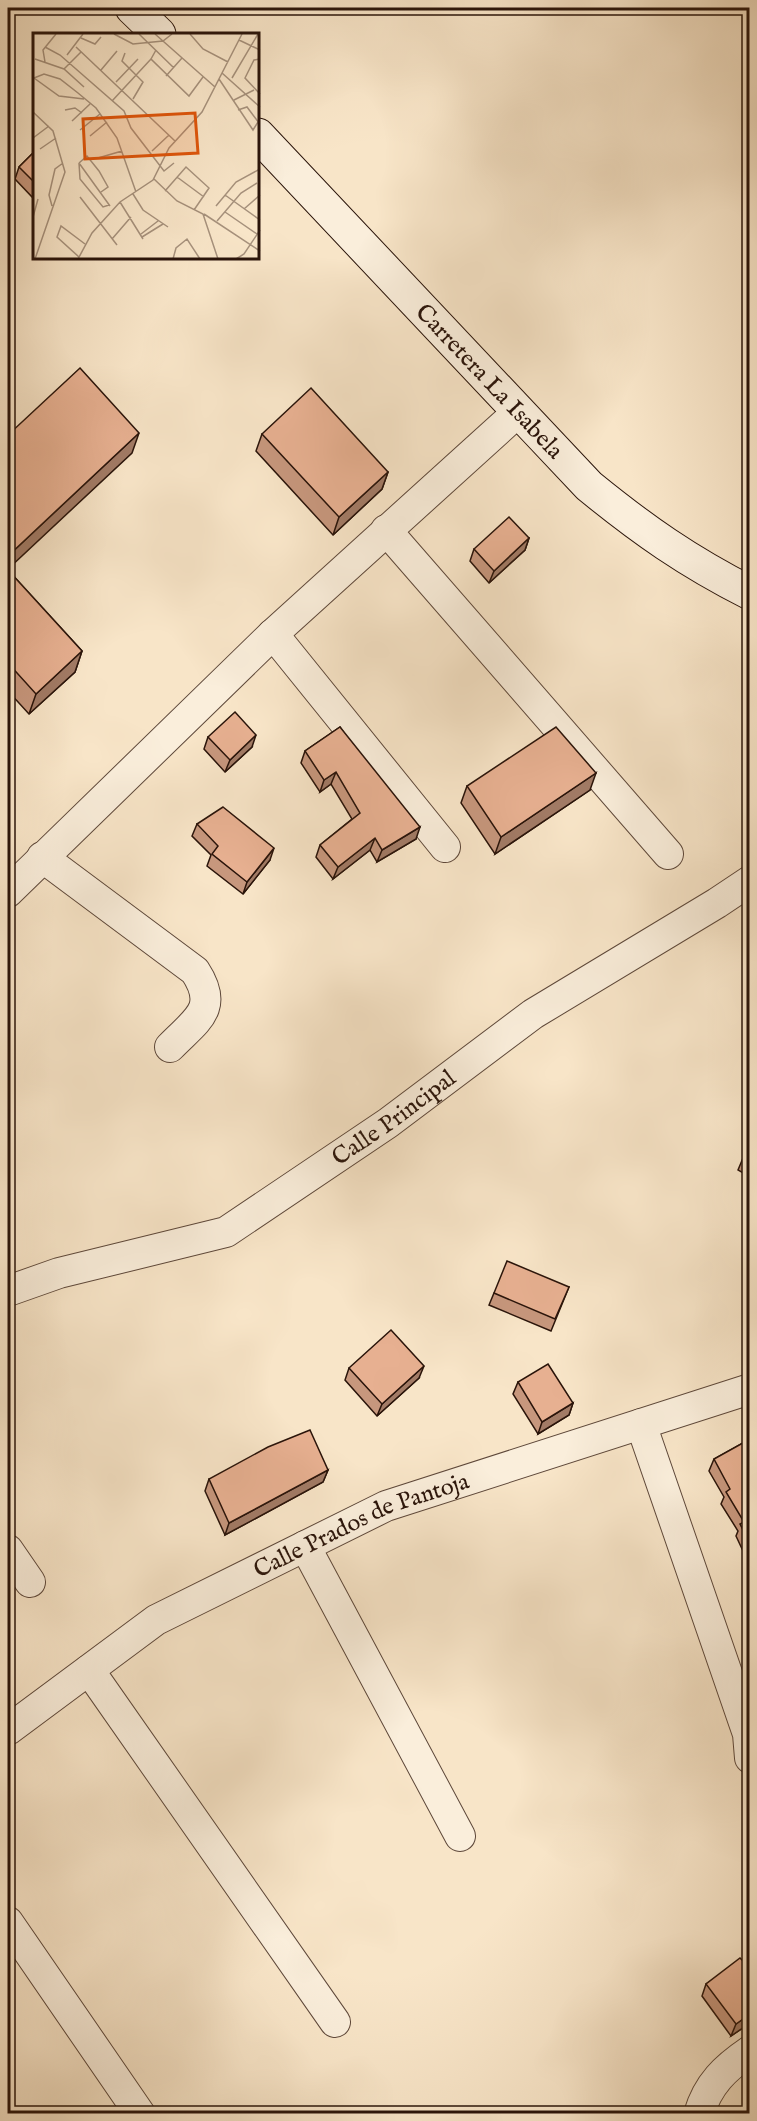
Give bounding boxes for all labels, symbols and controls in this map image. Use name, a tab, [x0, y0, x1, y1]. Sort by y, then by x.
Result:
inset map	[33, 33, 260, 260]
street label: Carretera La Isabela	[408, 298, 570, 467]
street label: Calle Principal	[326, 1063, 463, 1173]
street label: Calle Prados de Pantoja	[249, 1466, 474, 1586]

